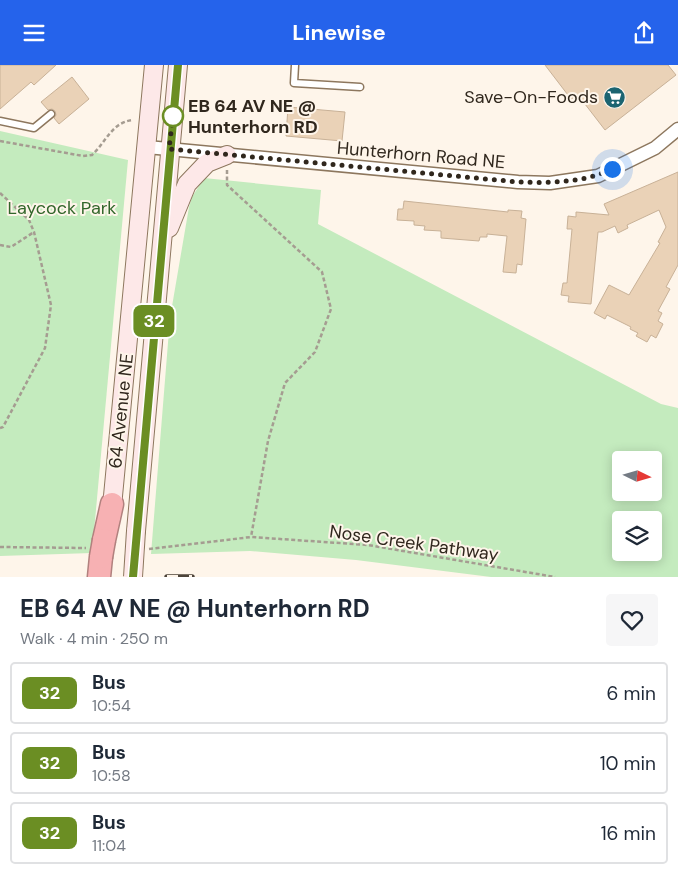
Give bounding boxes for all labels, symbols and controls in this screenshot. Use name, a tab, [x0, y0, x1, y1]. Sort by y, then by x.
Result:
text: Linewise	[292, 18, 386, 47]
icon: menu	[20, 19, 48, 47]
icon: share	[630, 19, 658, 47]
place label: Save-On-Foods	[464, 85, 598, 109]
supermarket icon: Save-On-Foods	[602, 85, 626, 109]
place label: EB 64 AV NE @ Hunterhorn RD	[188, 94, 318, 139]
marker: EB 64 AV NE @ Hunterhorn RD	[162, 105, 184, 127]
street label: Hunterhorn Road NE	[336, 136, 506, 174]
your location	[600, 157, 625, 182]
park label: Laycock Park	[8, 196, 116, 220]
line badge: 32	[132, 305, 176, 337]
text: 32	[143, 309, 165, 333]
street label: 64 Avenue NE	[103, 352, 139, 470]
north arrow	[612, 451, 662, 501]
map controls	[612, 451, 662, 561]
button: layers	[612, 511, 662, 561]
street label: Nose Creek Pathway	[328, 519, 500, 567]
text: EB 64 AV NE @ Hunterhorn RD	[20, 593, 370, 624]
button: heart	[606, 594, 658, 646]
text: Walk · 4 min · 250 m	[20, 628, 168, 649]
text: Bus	[92, 670, 126, 695]
text: 32	[39, 681, 60, 705]
text: 6 min	[607, 681, 656, 706]
text: 10:54	[92, 695, 131, 716]
text: Bus	[92, 740, 126, 765]
text: 32	[39, 751, 60, 775]
text: 10 min	[600, 751, 656, 776]
text: 10:58	[92, 765, 131, 786]
text: Bus	[92, 810, 126, 835]
text: 32	[39, 821, 60, 845]
text: 16 min	[601, 821, 656, 846]
text: 11:04	[92, 835, 126, 856]

